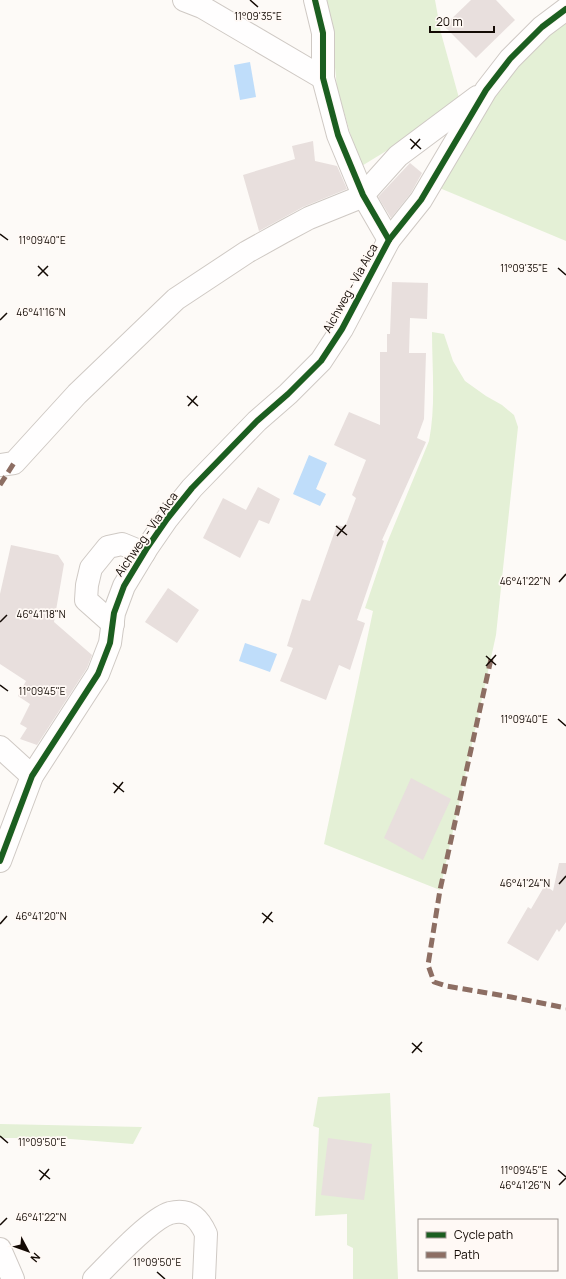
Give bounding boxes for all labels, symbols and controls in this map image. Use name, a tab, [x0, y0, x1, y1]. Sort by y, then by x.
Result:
scale bar	[430, 8, 494, 34]
text: 11°09'35"E	[234, 9, 282, 23]
text: 20 m	[436, 13, 463, 30]
text: 11°09'40"E	[18, 233, 66, 247]
street label: Aichweg - Via Aica	[318, 240, 382, 336]
text: 11°09'35"E	[500, 261, 548, 275]
text: 46°41'16"N	[16, 305, 66, 319]
street label: Aichweg - Via Aica	[110, 488, 182, 580]
text: 46°41'22"N	[500, 574, 550, 588]
text: 46°41'18"N	[16, 607, 66, 621]
text: 11°09'45"E	[19, 684, 66, 698]
text: 11°09'40"E	[500, 712, 548, 726]
text: 46°41'24"N	[500, 876, 550, 890]
text: 46°41'20"N	[15, 909, 67, 923]
text: 11°09'50"E	[18, 1135, 66, 1149]
text: 11°09'45"E	[501, 1163, 548, 1177]
text: 46°41'26"N	[499, 1178, 551, 1192]
text: 46°41'22"N	[16, 1210, 66, 1224]
legend	[418, 1219, 558, 1271]
text: Cycle path	[454, 1226, 513, 1243]
north arrow	[8, 1231, 48, 1271]
text: Path	[454, 1246, 480, 1263]
text: N	[28, 1250, 44, 1266]
text: 11°09'50"E	[133, 1255, 181, 1269]

